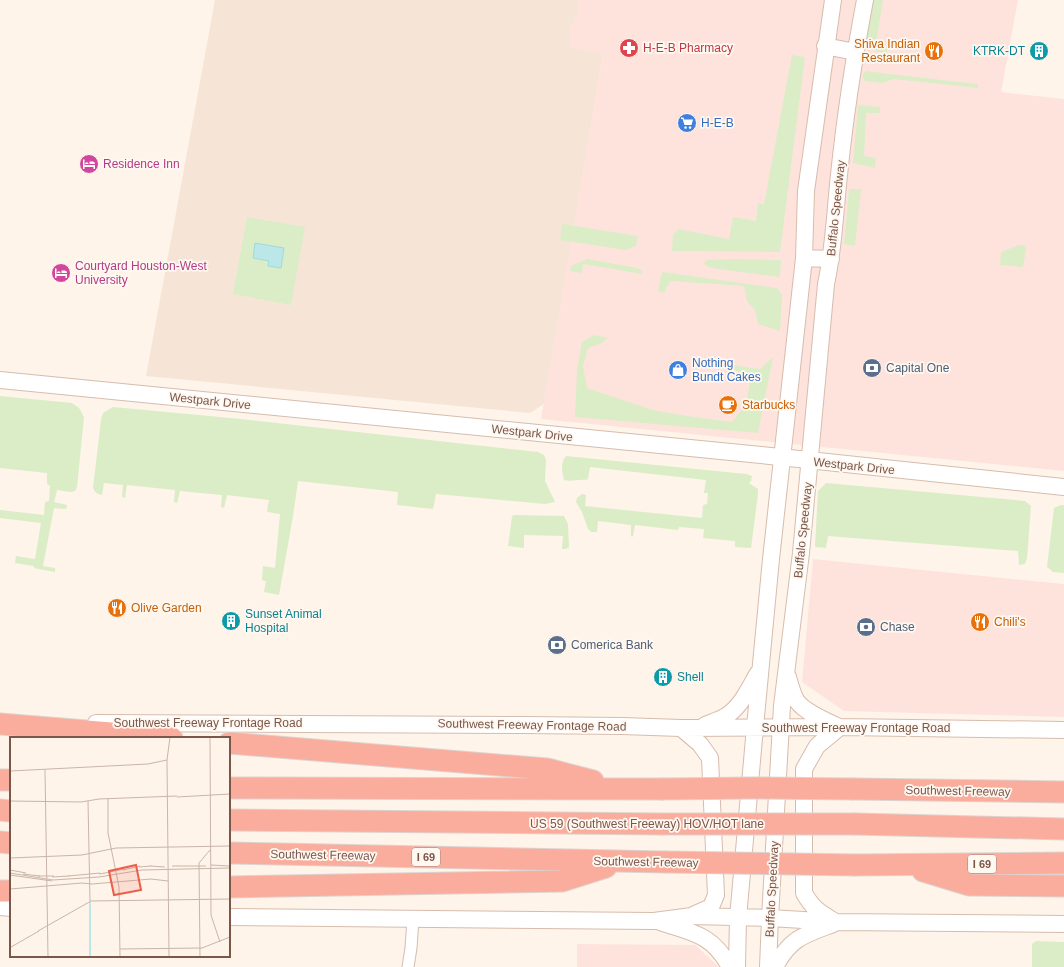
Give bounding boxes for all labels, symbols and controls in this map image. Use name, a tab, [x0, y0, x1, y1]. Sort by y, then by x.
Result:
pharmacy icon: H-E-B Pharmacy	[618, 37, 640, 59]
place label: Shiva Indian Restaurant	[854, 37, 921, 65]
restaurant icon: Shiva Indian Restaurant	[923, 40, 945, 62]
building icon: KTRK-DT	[1028, 40, 1050, 62]
place label: H-E-B Pharmacy	[643, 41, 733, 55]
place label: KTRK-DT	[973, 44, 1026, 58]
supermarket icon: H-E-B	[676, 112, 698, 134]
place label: H-E-B	[701, 116, 734, 130]
hotel icon: Residence Inn	[78, 153, 100, 175]
place label: Residence Inn	[103, 157, 180, 171]
street label: Buffalo Speedway	[824, 159, 848, 257]
place label: Courtyard Houston-West University	[75, 259, 207, 287]
hotel icon: Courtyard Houston-West University	[50, 262, 72, 284]
place label: Nothing Bundt Cakes	[692, 356, 761, 384]
bank icon: Capital One	[861, 357, 883, 379]
shop icon: Nothing Bundt Cakes	[667, 359, 689, 381]
place label: Capital One	[886, 361, 950, 375]
street label: Westpark Drive	[169, 390, 252, 412]
cafe icon: Starbucks	[717, 394, 739, 416]
place label: Starbucks	[742, 398, 795, 412]
street label: Westpark Drive	[491, 422, 574, 444]
street label: Westpark Drive	[813, 455, 896, 477]
street label: Buffalo Speedway	[791, 481, 815, 579]
restaurant icon: Olive Garden	[106, 597, 128, 619]
place label: Olive Garden	[131, 601, 202, 615]
place label: Sunset Animal Hospital	[245, 607, 322, 635]
building icon: Sunset Animal Hospital	[220, 610, 242, 632]
restaurant icon: Chili's	[969, 611, 991, 633]
place label: Chili's	[994, 615, 1026, 629]
bank icon: Chase	[855, 616, 877, 638]
place label: Chase	[880, 620, 915, 634]
bank icon: Comerica Bank	[546, 634, 568, 656]
place label: Comerica Bank	[571, 638, 654, 652]
building icon: Shell	[652, 666, 674, 688]
place label: Shell	[677, 670, 704, 684]
street label: Southwest Freeway Frontage Road	[114, 716, 302, 730]
street label: Southwest Freeway Frontage Road	[438, 716, 626, 734]
street label: Southwest Freeway Frontage Road	[762, 721, 950, 735]
inset map	[10, 737, 230, 957]
street label: Southwest Freeway	[905, 783, 1011, 799]
street label: US 59 (Southwest Freeway) HOV/HOT lane	[530, 817, 764, 831]
street label: Buffalo Speedway	[762, 840, 782, 938]
street label: Southwest Freeway	[270, 847, 376, 863]
road number: I 69	[412, 848, 440, 866]
street label: Southwest Freeway	[593, 854, 699, 870]
road number: I 69	[968, 855, 996, 873]

